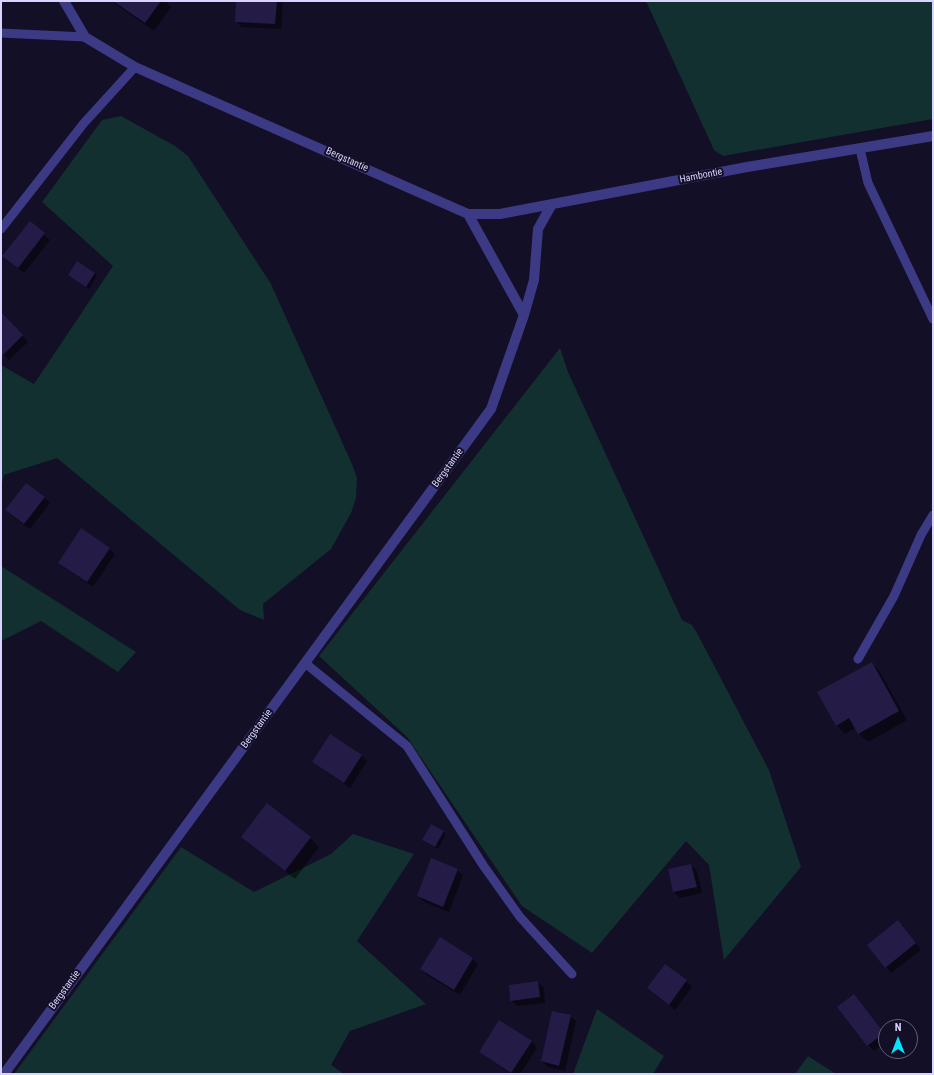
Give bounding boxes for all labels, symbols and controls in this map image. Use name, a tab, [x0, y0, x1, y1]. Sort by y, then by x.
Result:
street label: Bergstantie	[324, 145, 370, 175]
street label: Hambontie	[679, 166, 723, 186]
street label: Bergstantie	[430, 446, 466, 490]
street label: Bergstantie	[239, 707, 275, 751]
street label: Bergstantie	[47, 968, 83, 1012]
north arrow	[878, 1019, 918, 1059]
text: N	[895, 1021, 901, 1034]

